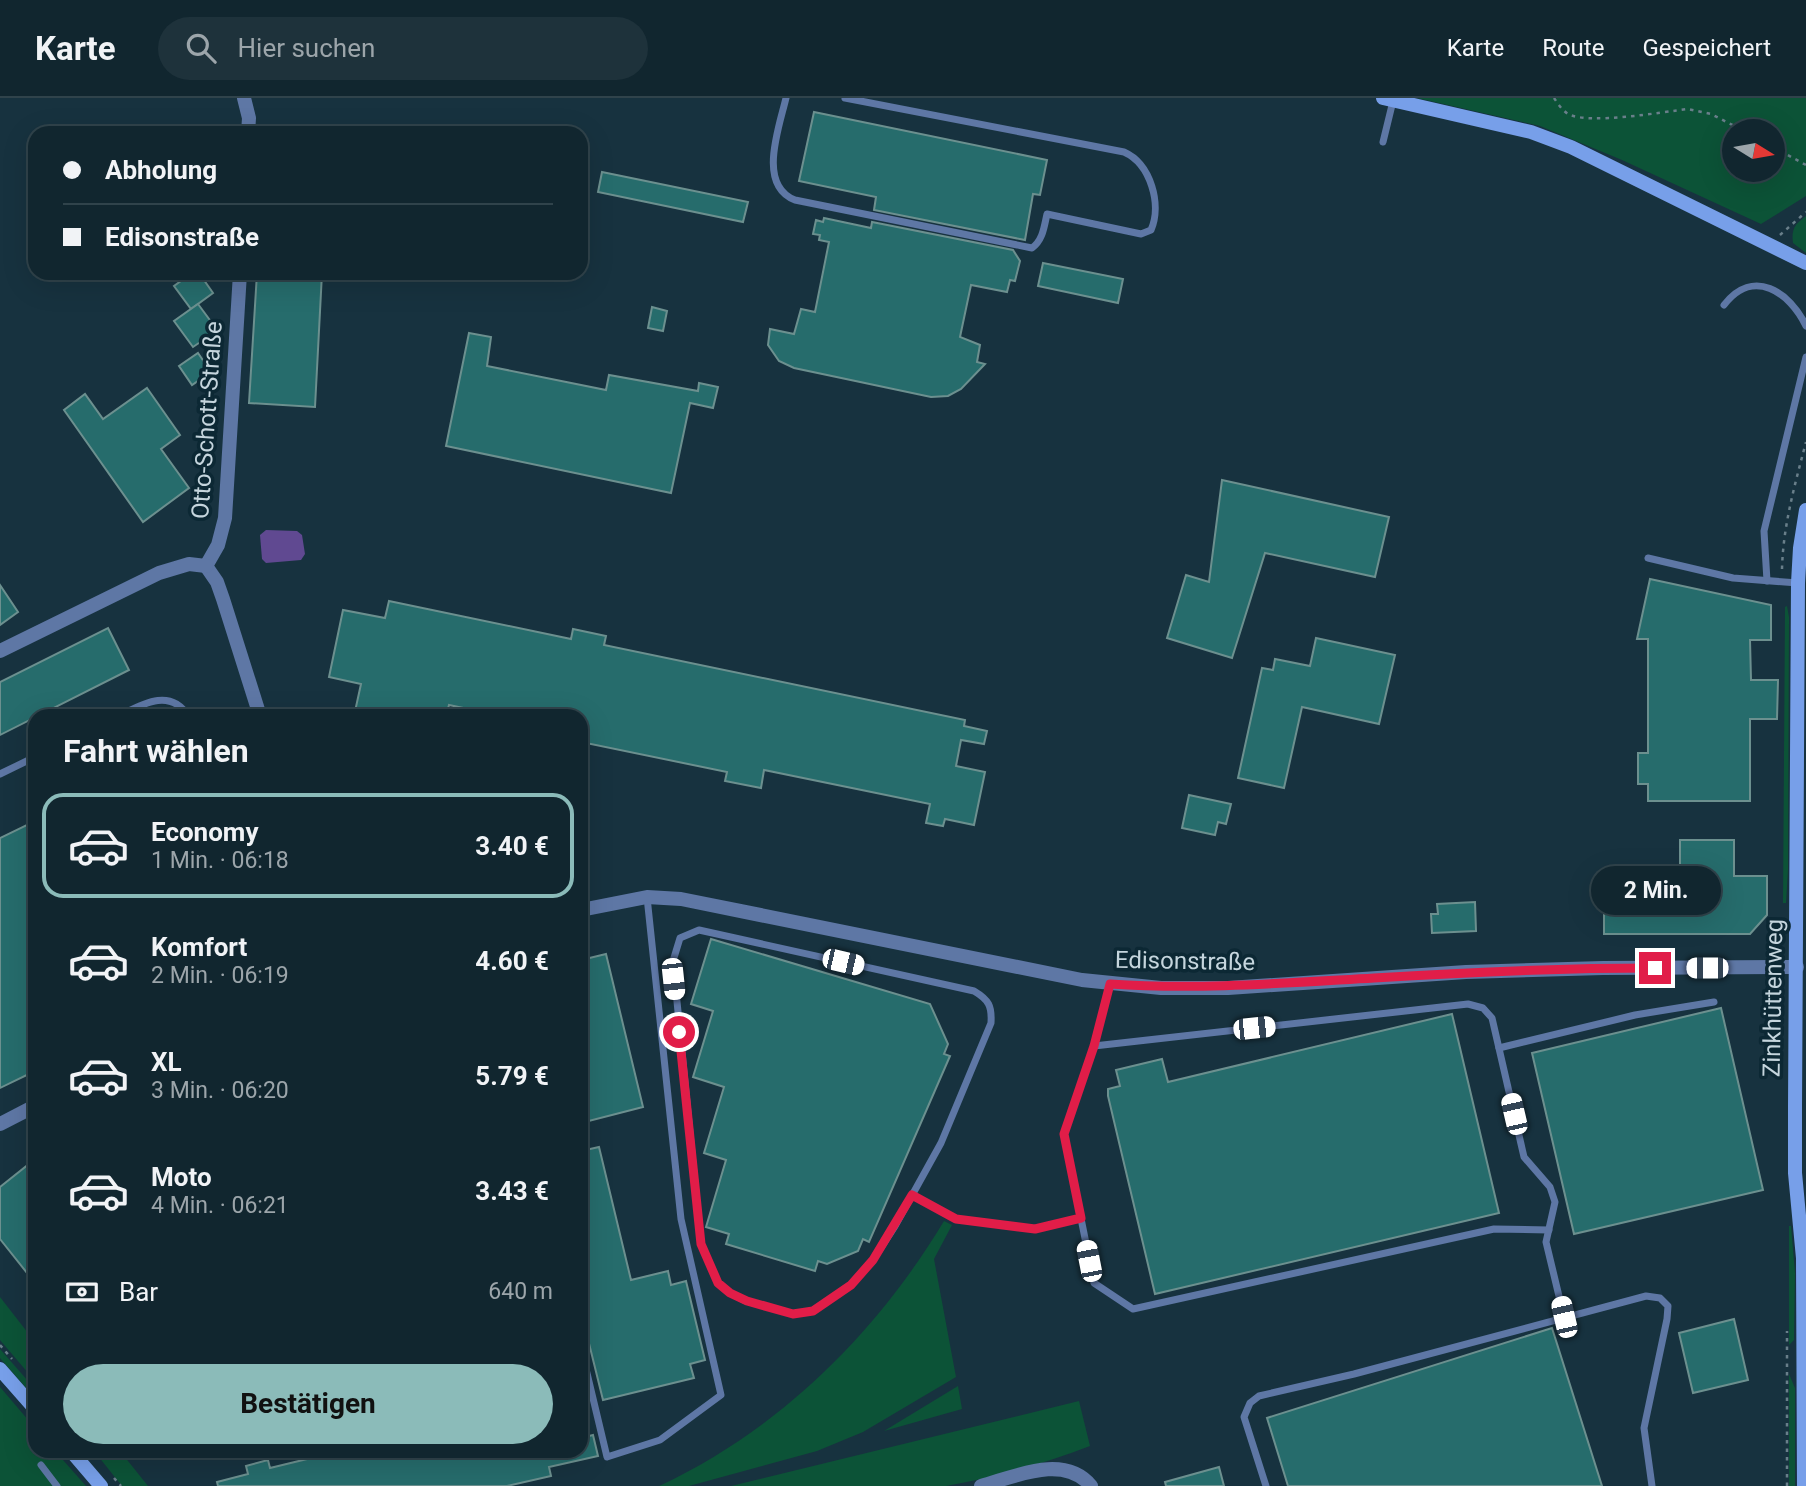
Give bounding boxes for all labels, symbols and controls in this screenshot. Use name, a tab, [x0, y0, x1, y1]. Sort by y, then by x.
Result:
search box	[158, 17, 648, 80]
text: Karte	[35, 29, 116, 68]
icon: search	[182, 29, 220, 67]
text: Hier suchen	[238, 33, 375, 63]
text: Karte	[1447, 34, 1504, 62]
text: Route	[1542, 34, 1604, 62]
text: Gespeichert	[1642, 34, 1771, 62]
north arrow	[1722, 119, 1785, 182]
map controls	[1722, 119, 1785, 182]
text: Abholung	[105, 155, 217, 185]
text: Edisonstraße	[105, 222, 259, 252]
street label: Otto-Schott-Straße	[186, 320, 228, 520]
text: Fahrt wählen	[63, 732, 249, 770]
icon: car	[67, 814, 130, 877]
text: Economy	[151, 817, 258, 847]
text: 3.40 €	[475, 831, 549, 861]
text: 1 Min. · 06:18	[151, 847, 289, 874]
callout: 2 Min.	[1590, 866, 1720, 916]
text: 2 Min.	[1624, 877, 1688, 904]
street label: Zinkhüttenweg	[1758, 919, 1788, 1077]
icon: car	[67, 929, 130, 992]
text: Komfort	[151, 932, 247, 962]
text: 4.60 €	[475, 946, 549, 976]
street label: Edisonstraße	[1115, 946, 1255, 976]
car	[821, 947, 866, 977]
route end	[1639, 952, 1671, 984]
car	[661, 957, 686, 1001]
car	[1687, 958, 1729, 979]
text: 2 Min. · 06:19	[151, 962, 289, 989]
car	[1233, 1015, 1276, 1041]
route start	[663, 1016, 695, 1048]
icon: car	[67, 1044, 130, 1107]
text: XL	[151, 1047, 182, 1077]
text: 5.79 €	[475, 1061, 549, 1091]
text: 3 Min. · 06:20	[151, 1077, 289, 1104]
car	[1500, 1091, 1529, 1137]
icon: car	[67, 1159, 130, 1222]
text: Moto	[151, 1162, 212, 1192]
text: 3.43 €	[475, 1176, 549, 1206]
text: 4 Min. · 06:21	[151, 1192, 289, 1219]
car	[1075, 1238, 1104, 1284]
icon: cash	[63, 1273, 101, 1311]
text: Bar	[119, 1277, 158, 1307]
text: 640 m	[488, 1278, 553, 1305]
car	[1550, 1294, 1579, 1340]
button: Bestätigen	[63, 1364, 553, 1444]

